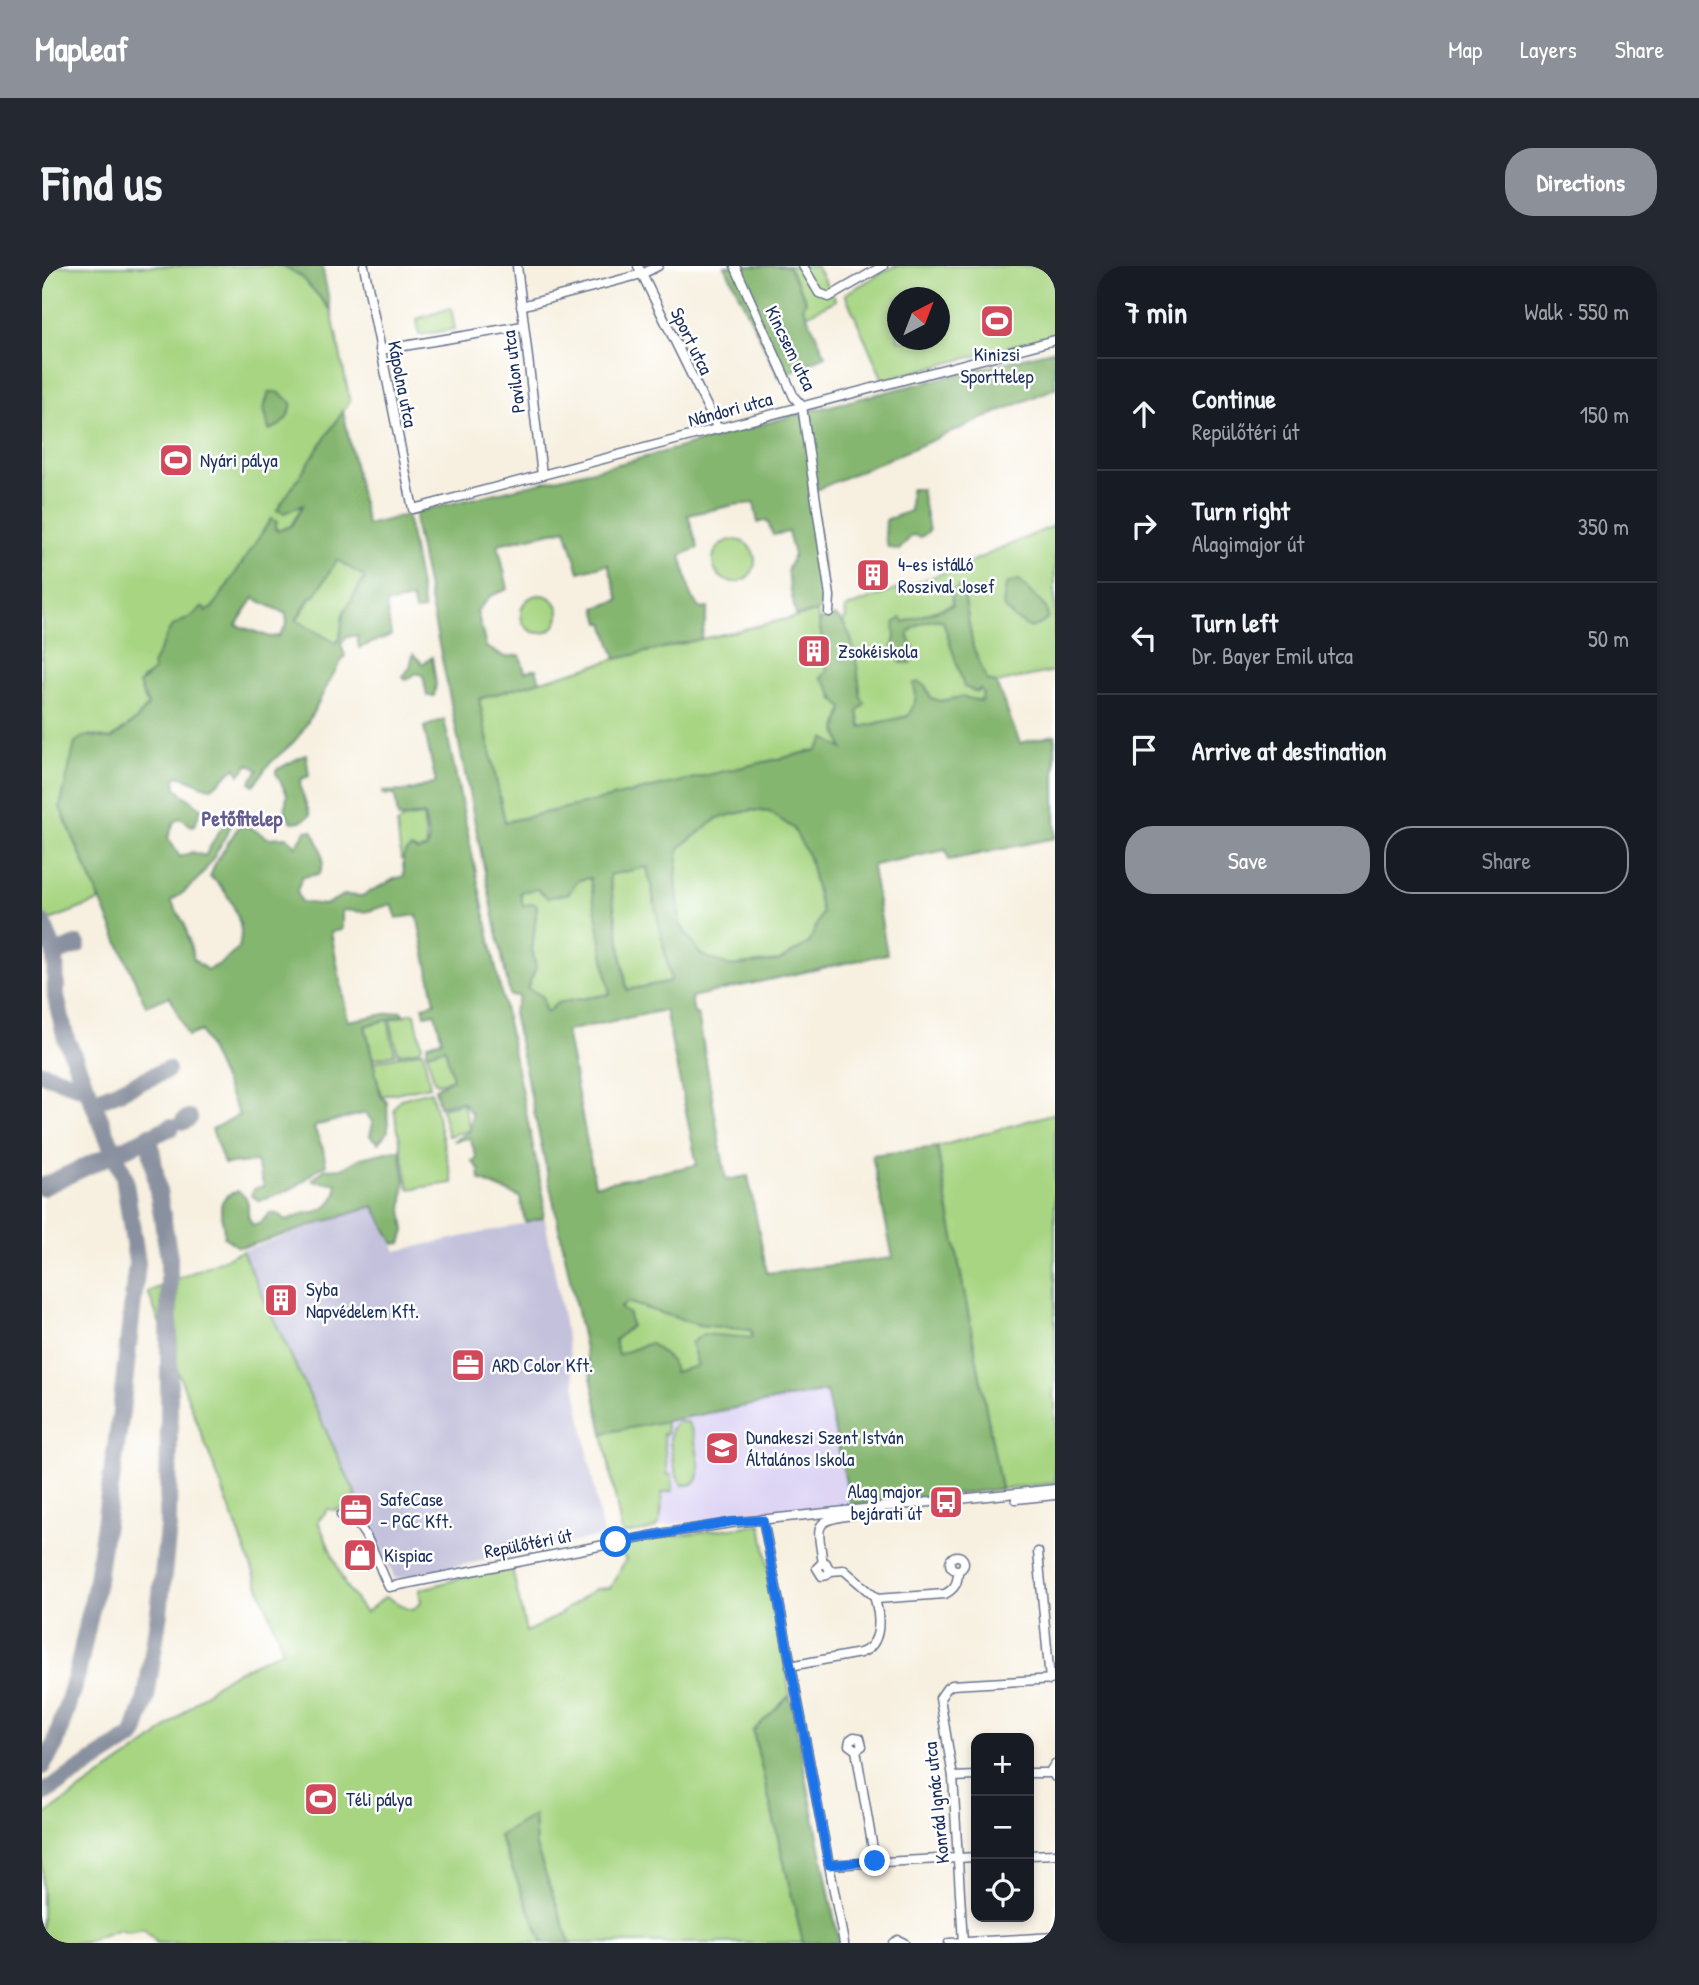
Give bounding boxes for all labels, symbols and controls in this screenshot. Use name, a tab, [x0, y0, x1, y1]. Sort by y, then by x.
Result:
text: Mapleaf	[35, 27, 128, 71]
text: Map	[1448, 33, 1482, 65]
text: Layers	[1520, 33, 1577, 65]
text: Share	[1615, 33, 1664, 65]
button: Directions	[1505, 148, 1657, 216]
text: Find us	[42, 149, 162, 215]
north arrow	[887, 287, 950, 350]
text: 7 min	[1125, 292, 1187, 332]
text: Walk · 550 m	[1524, 296, 1629, 327]
street label: Kincsem utca	[759, 301, 823, 395]
sports icon: Kinizsi Sporttelep	[978, 302, 1016, 340]
street label: Sport utca	[665, 303, 720, 379]
street label: Pavilon utca	[495, 329, 531, 415]
street label: Kápolna utca	[382, 339, 424, 430]
place label: Kinizsi Sporttelep	[960, 341, 1034, 389]
text: Continue	[1192, 381, 1276, 416]
street label: Nándori utca	[685, 385, 775, 433]
icon: ahead	[1125, 395, 1163, 433]
text: 150 m	[1580, 399, 1629, 430]
text: Repülőtéri út	[1192, 416, 1300, 447]
sports icon: Nyári pálya	[157, 441, 195, 479]
place label: Nyári pálya	[200, 447, 278, 473]
text: Turn right	[1192, 493, 1290, 528]
icon: right	[1125, 507, 1163, 545]
text: 350 m	[1578, 511, 1629, 542]
text: Alagimajor út	[1192, 528, 1304, 559]
place label: 4-es istálló Roszival Josef	[898, 551, 995, 599]
building icon: 4-es istálló Roszival Josef	[854, 556, 892, 594]
text: Turn left	[1192, 605, 1278, 640]
icon: left	[1125, 619, 1163, 657]
text: 50 m	[1588, 623, 1629, 654]
building icon: Zsokéiskola	[795, 632, 833, 670]
place label: Zsokéiskola	[838, 638, 918, 664]
text: Dr. Bayer Emil utca	[1192, 640, 1353, 671]
icon: arrive	[1125, 731, 1163, 769]
text: Arrive at destination	[1192, 733, 1387, 768]
district label: Petőfitelep	[201, 804, 284, 834]
button: Save	[1125, 826, 1370, 894]
button: Share	[1384, 826, 1629, 894]
place label: Syba Napvédelem Kft.	[306, 1276, 419, 1324]
building icon: Syba Napvédelem Kft.	[262, 1281, 300, 1319]
office icon: ARD Color Kft.	[449, 1346, 487, 1384]
place label: ARD Color Kft.	[492, 1352, 593, 1378]
place label: Dunakeszi Szent István Általános Iskola	[746, 1424, 904, 1472]
school or university icon: Dunakeszi Szent István Általános Iskola	[703, 1429, 741, 1467]
place label: Alag major bejárati út	[848, 1478, 923, 1526]
bus stop icon: Alag major bejárati út	[927, 1483, 965, 1521]
place label: SafeCase - PGC Kft.	[380, 1486, 452, 1534]
office icon: SafeCase - PGC Kft.	[337, 1491, 375, 1529]
street label: Repülőtéri út	[482, 1522, 575, 1564]
route start	[600, 1526, 631, 1557]
shop icon: Kispiac	[341, 1536, 379, 1574]
place label: Kispiac	[384, 1542, 433, 1568]
map controls	[971, 1733, 1034, 1922]
button: +	[971, 1733, 1034, 1796]
street label: Konrád Ignác utca	[917, 1740, 955, 1865]
sports icon: Téli pálya	[302, 1780, 340, 1818]
place label: Téli pálya	[346, 1786, 413, 1812]
button: −	[971, 1796, 1034, 1859]
route end	[859, 1845, 890, 1876]
button: locate	[971, 1859, 1034, 1922]

